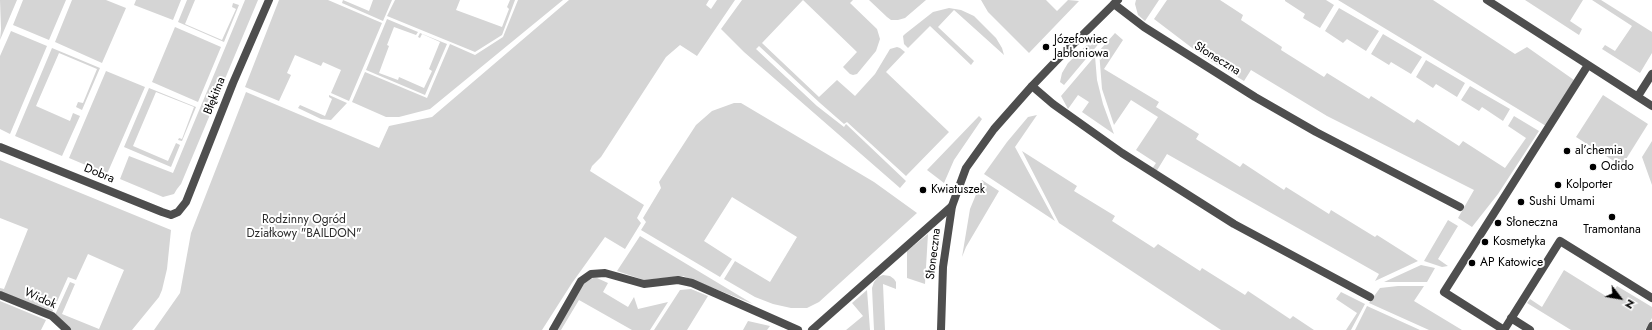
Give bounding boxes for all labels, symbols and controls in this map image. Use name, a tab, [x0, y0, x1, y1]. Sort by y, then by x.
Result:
place label: Józefowiec Jabłoniowa	[1054, 33, 1109, 61]
street label: Słoneczna	[1191, 39, 1243, 79]
marker: Józefowiec Jabłoniowa	[1041, 42, 1051, 52]
street label: Błękitna	[201, 75, 229, 117]
place label: al’chemia	[1575, 144, 1623, 158]
marker: al’chemia	[1562, 146, 1572, 156]
place label: Odido	[1601, 160, 1634, 174]
street label: Dobra	[82, 161, 116, 187]
marker: Odido	[1588, 162, 1598, 172]
place label: Kolporter	[1566, 178, 1612, 192]
marker: Kolporter	[1553, 180, 1563, 190]
place label: Kwiatuszek	[931, 183, 985, 197]
marker: Kwiatuszek	[918, 185, 928, 195]
place label: Sushi Umami	[1529, 195, 1595, 209]
marker: Sushi Umami	[1516, 197, 1526, 207]
marker: Tramontana	[1607, 212, 1617, 222]
park label: Rodzinny Ogród Działkowy "BAILDON"	[246, 213, 362, 241]
place label: Słoneczna	[1506, 216, 1558, 230]
marker: Słoneczna	[1493, 218, 1503, 228]
place label: Tramontana	[1583, 223, 1641, 237]
street label: Słoneczna	[924, 227, 944, 281]
place label: Kosmetyka	[1493, 235, 1546, 249]
marker: Kosmetyka	[1480, 237, 1490, 247]
place label: AP Katowice	[1480, 256, 1543, 270]
marker: AP Katowice	[1467, 258, 1477, 268]
north arrow	[1600, 278, 1640, 318]
street label: Widok	[22, 286, 58, 312]
text: N	[1621, 296, 1639, 312]

